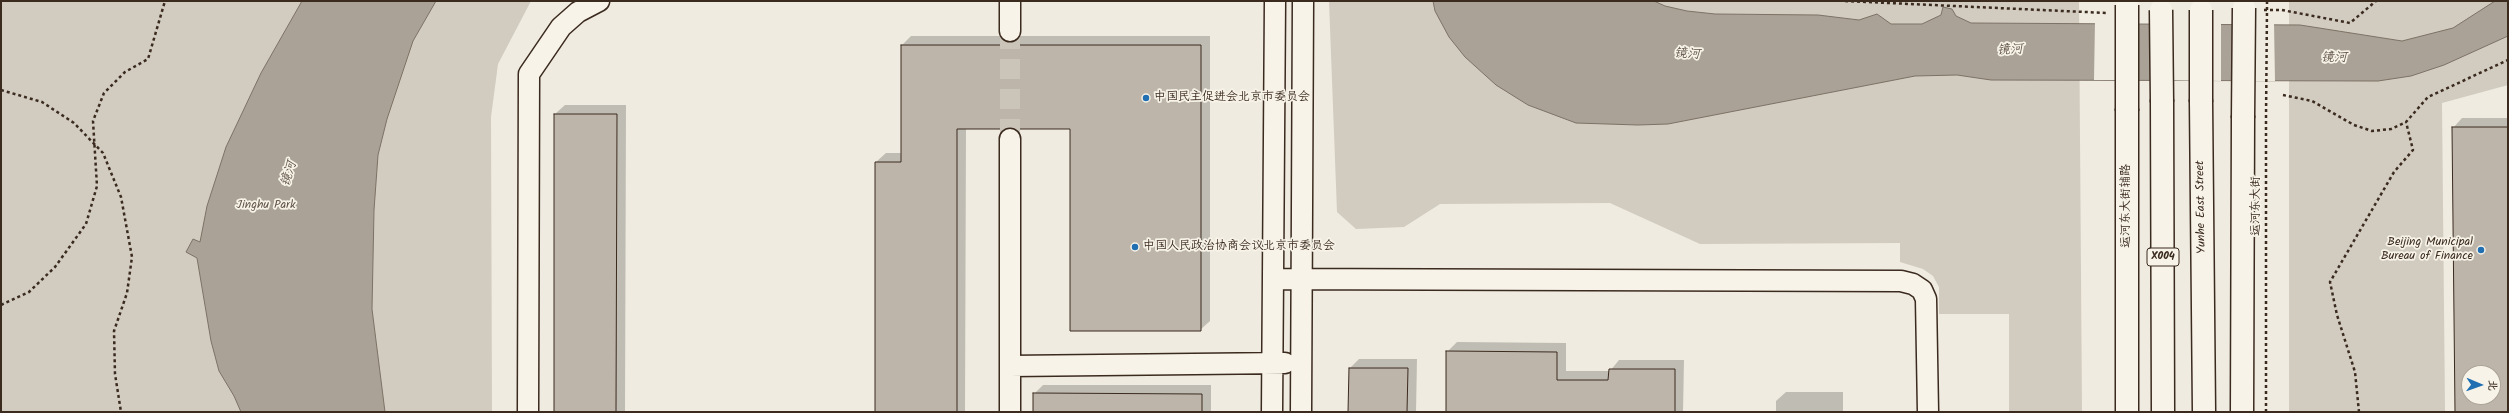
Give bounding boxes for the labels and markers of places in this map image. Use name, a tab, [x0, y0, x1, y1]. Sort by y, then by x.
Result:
place label: 中国民主促进会北京市委员会	[1154, 91, 1310, 105]
marker: 中国民主促进会北京市委员会	[1141, 93, 1151, 103]
place label: Beijing Municipal Bureau of Finance	[2381, 236, 2473, 264]
place label: 中国人民政治协商会议北京市委员会	[1143, 240, 1335, 254]
marker: 中国人民政治协商会议北京市委员会	[1130, 242, 1140, 252]
marker: Beijing Municipal Bureau of Finance	[2476, 245, 2486, 255]

